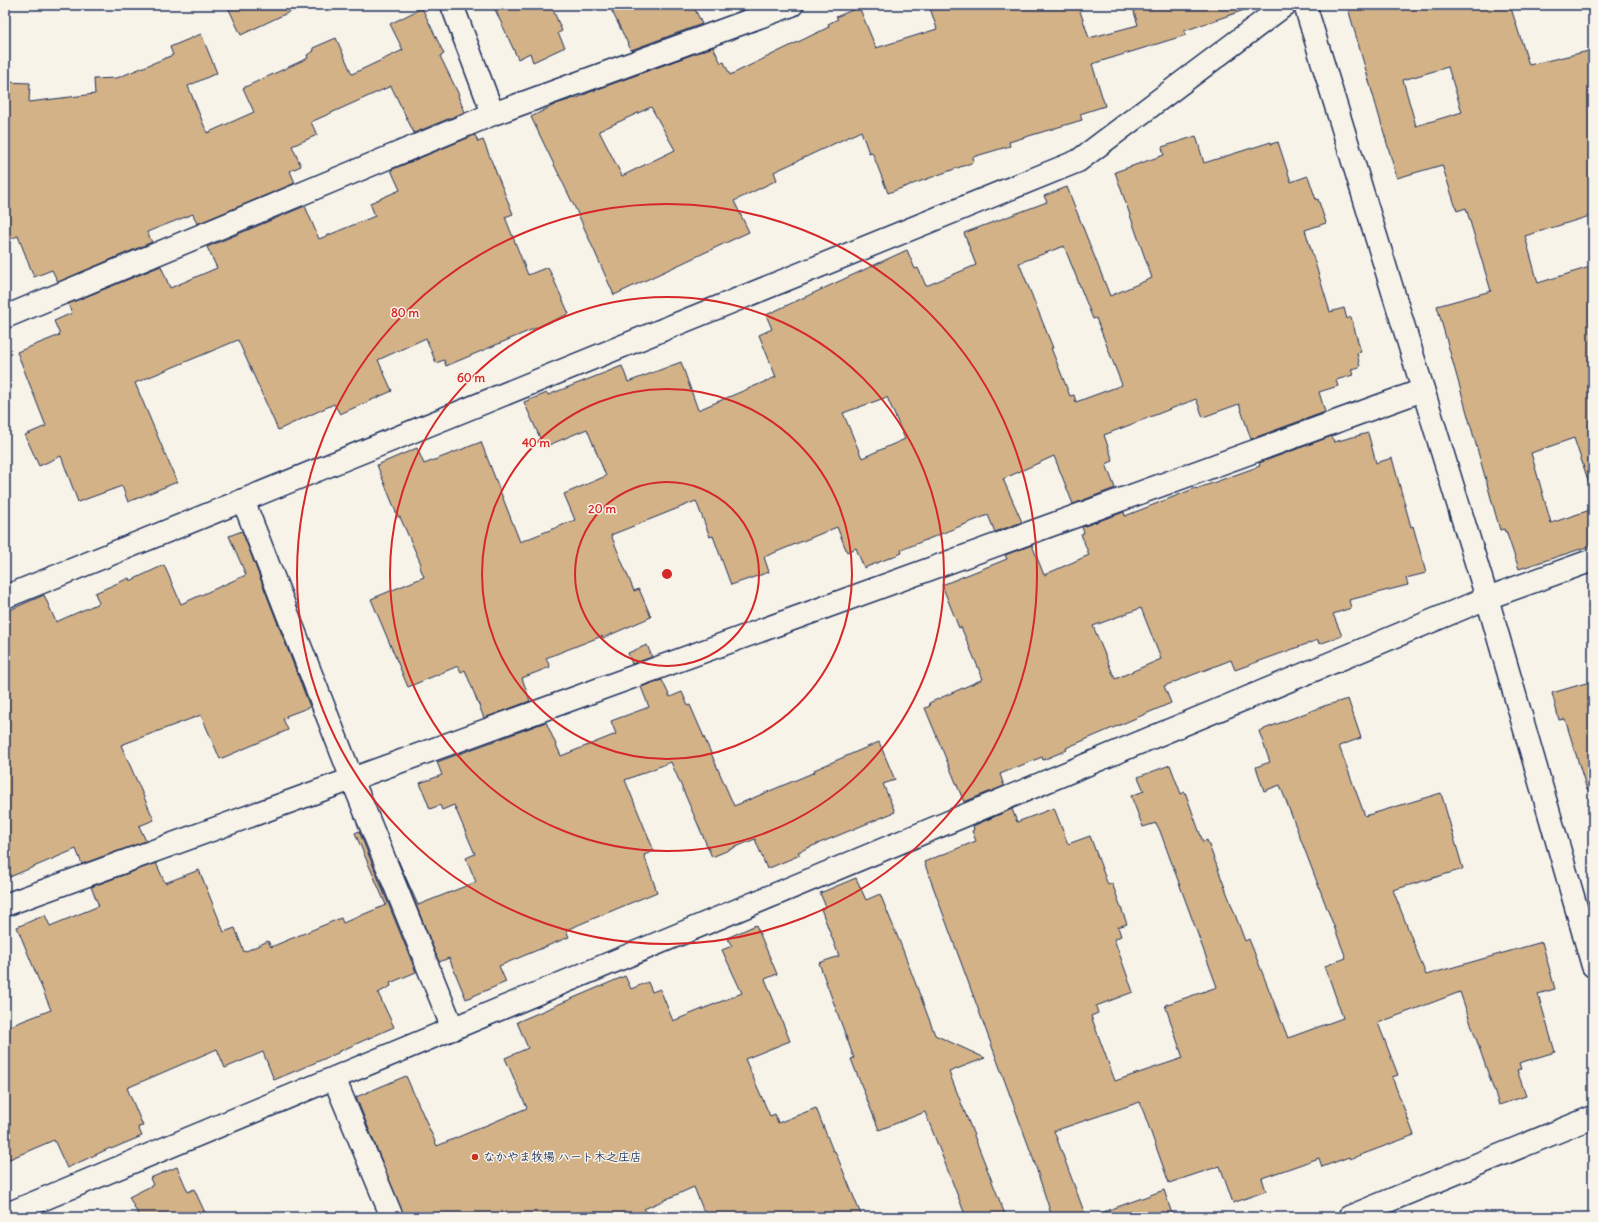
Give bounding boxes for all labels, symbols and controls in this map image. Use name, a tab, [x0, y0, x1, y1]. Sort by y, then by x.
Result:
text: 80 m	[391, 305, 420, 320]
text: 60 m	[457, 370, 486, 385]
text: 40 m	[522, 435, 551, 450]
text: 20 m	[588, 501, 616, 516]
centre of rings	[660, 567, 674, 581]
place label: なかやま牧場 ハート木之庄店	[483, 1149, 642, 1164]
marker: なかやま牧場 ハート木之庄店	[470, 1152, 480, 1162]

